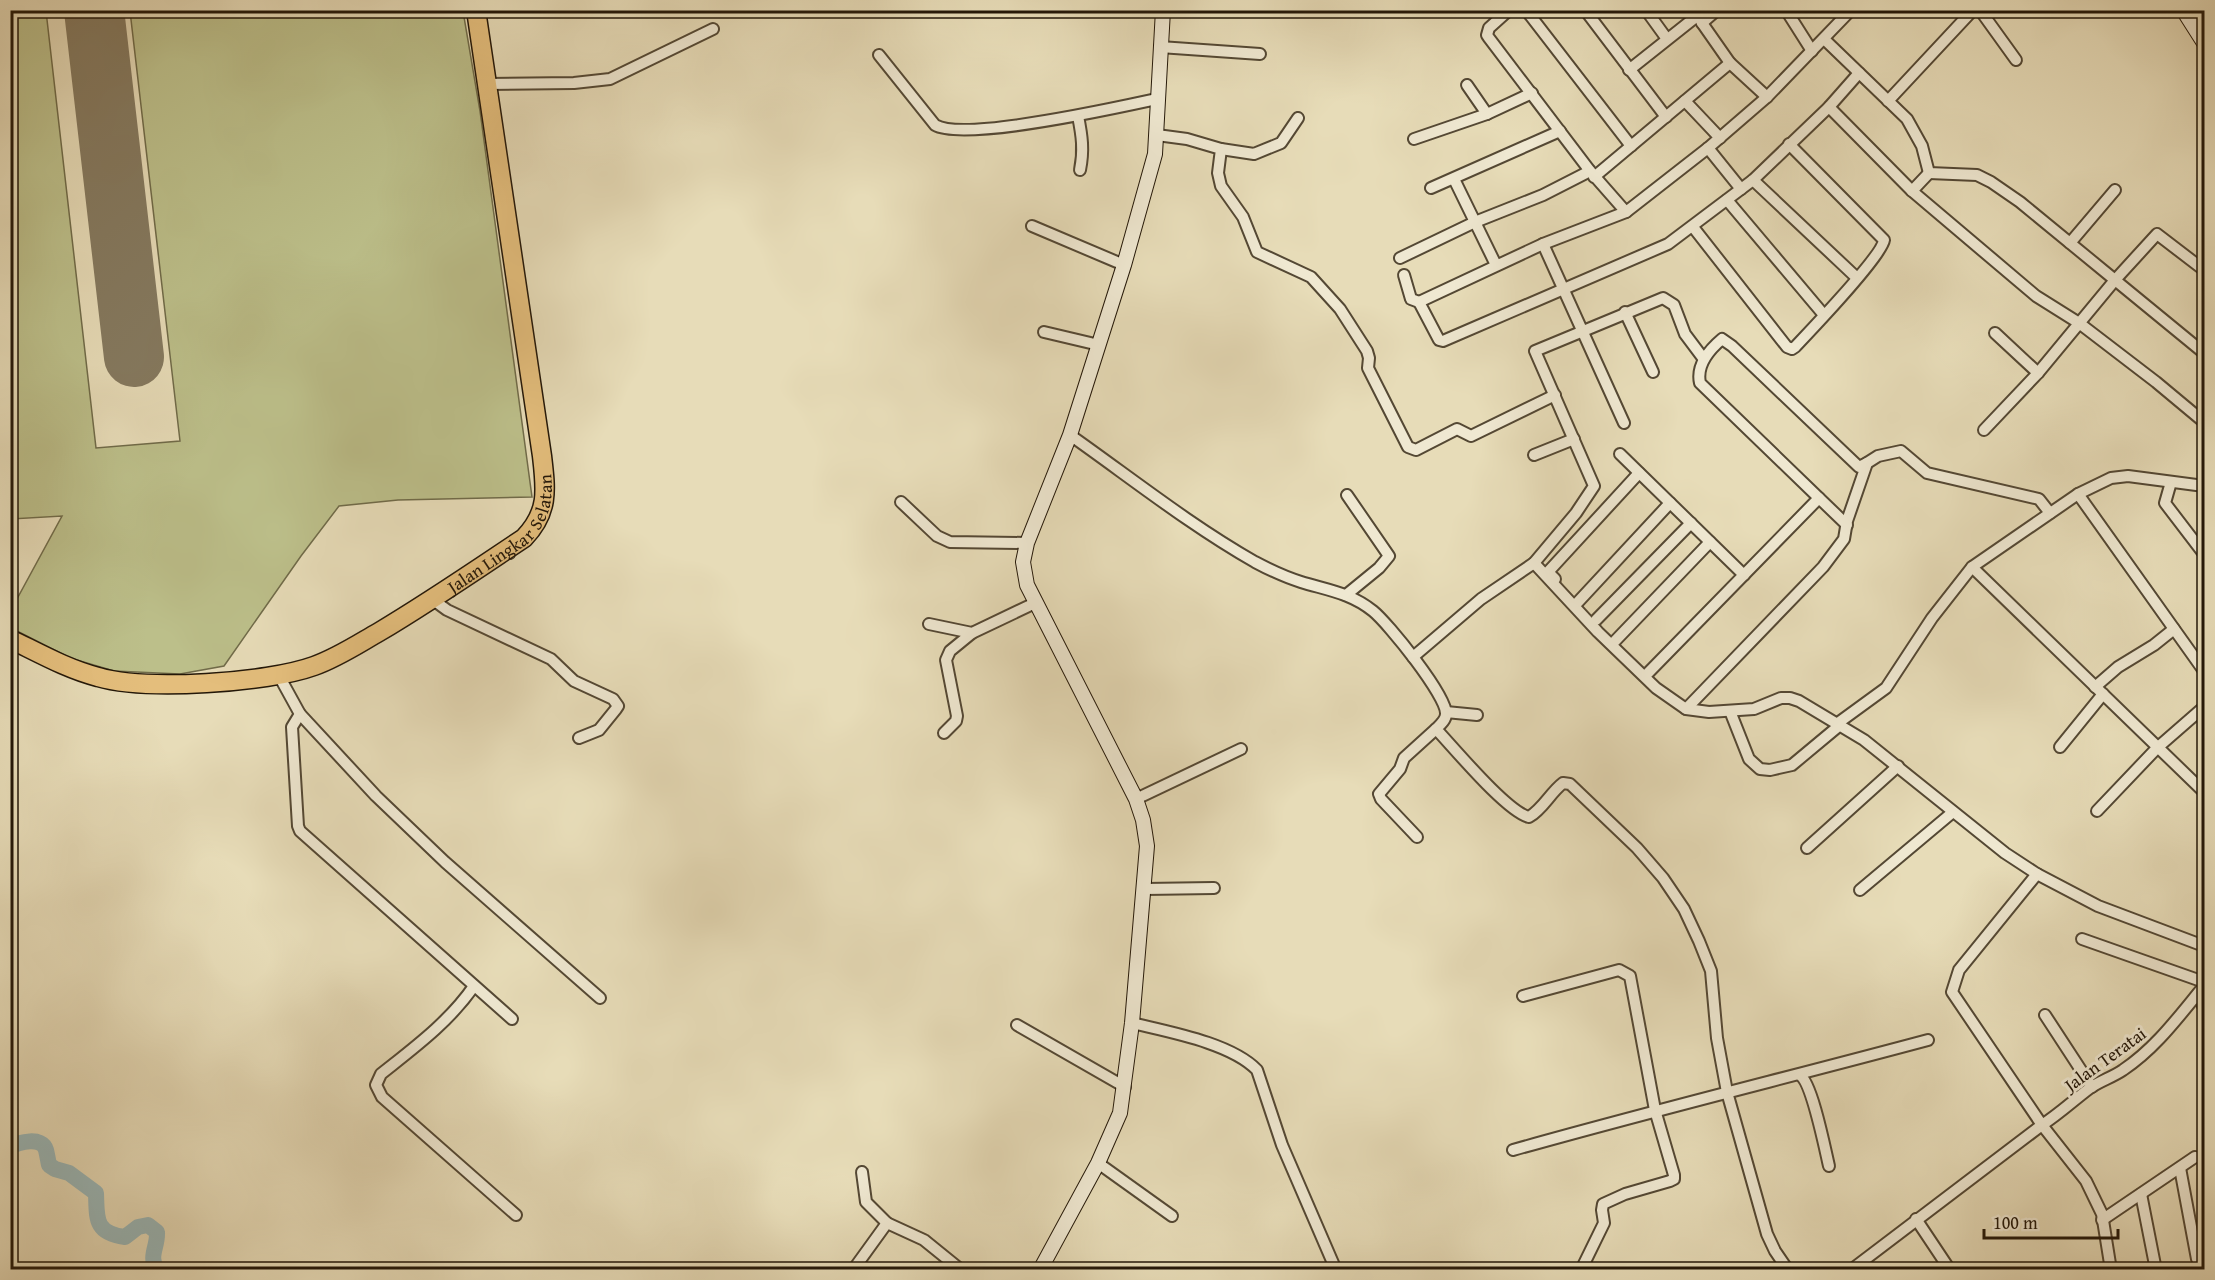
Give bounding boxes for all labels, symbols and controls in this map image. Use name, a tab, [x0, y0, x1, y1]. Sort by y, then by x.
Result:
street label: Jalan Lingkar Selatan	[440, 474, 558, 600]
street label: Jalan Teratai	[2057, 1020, 2151, 1099]
scale bar	[1984, 1202, 2118, 1240]
text: 100 m	[1993, 1209, 2038, 1236]

